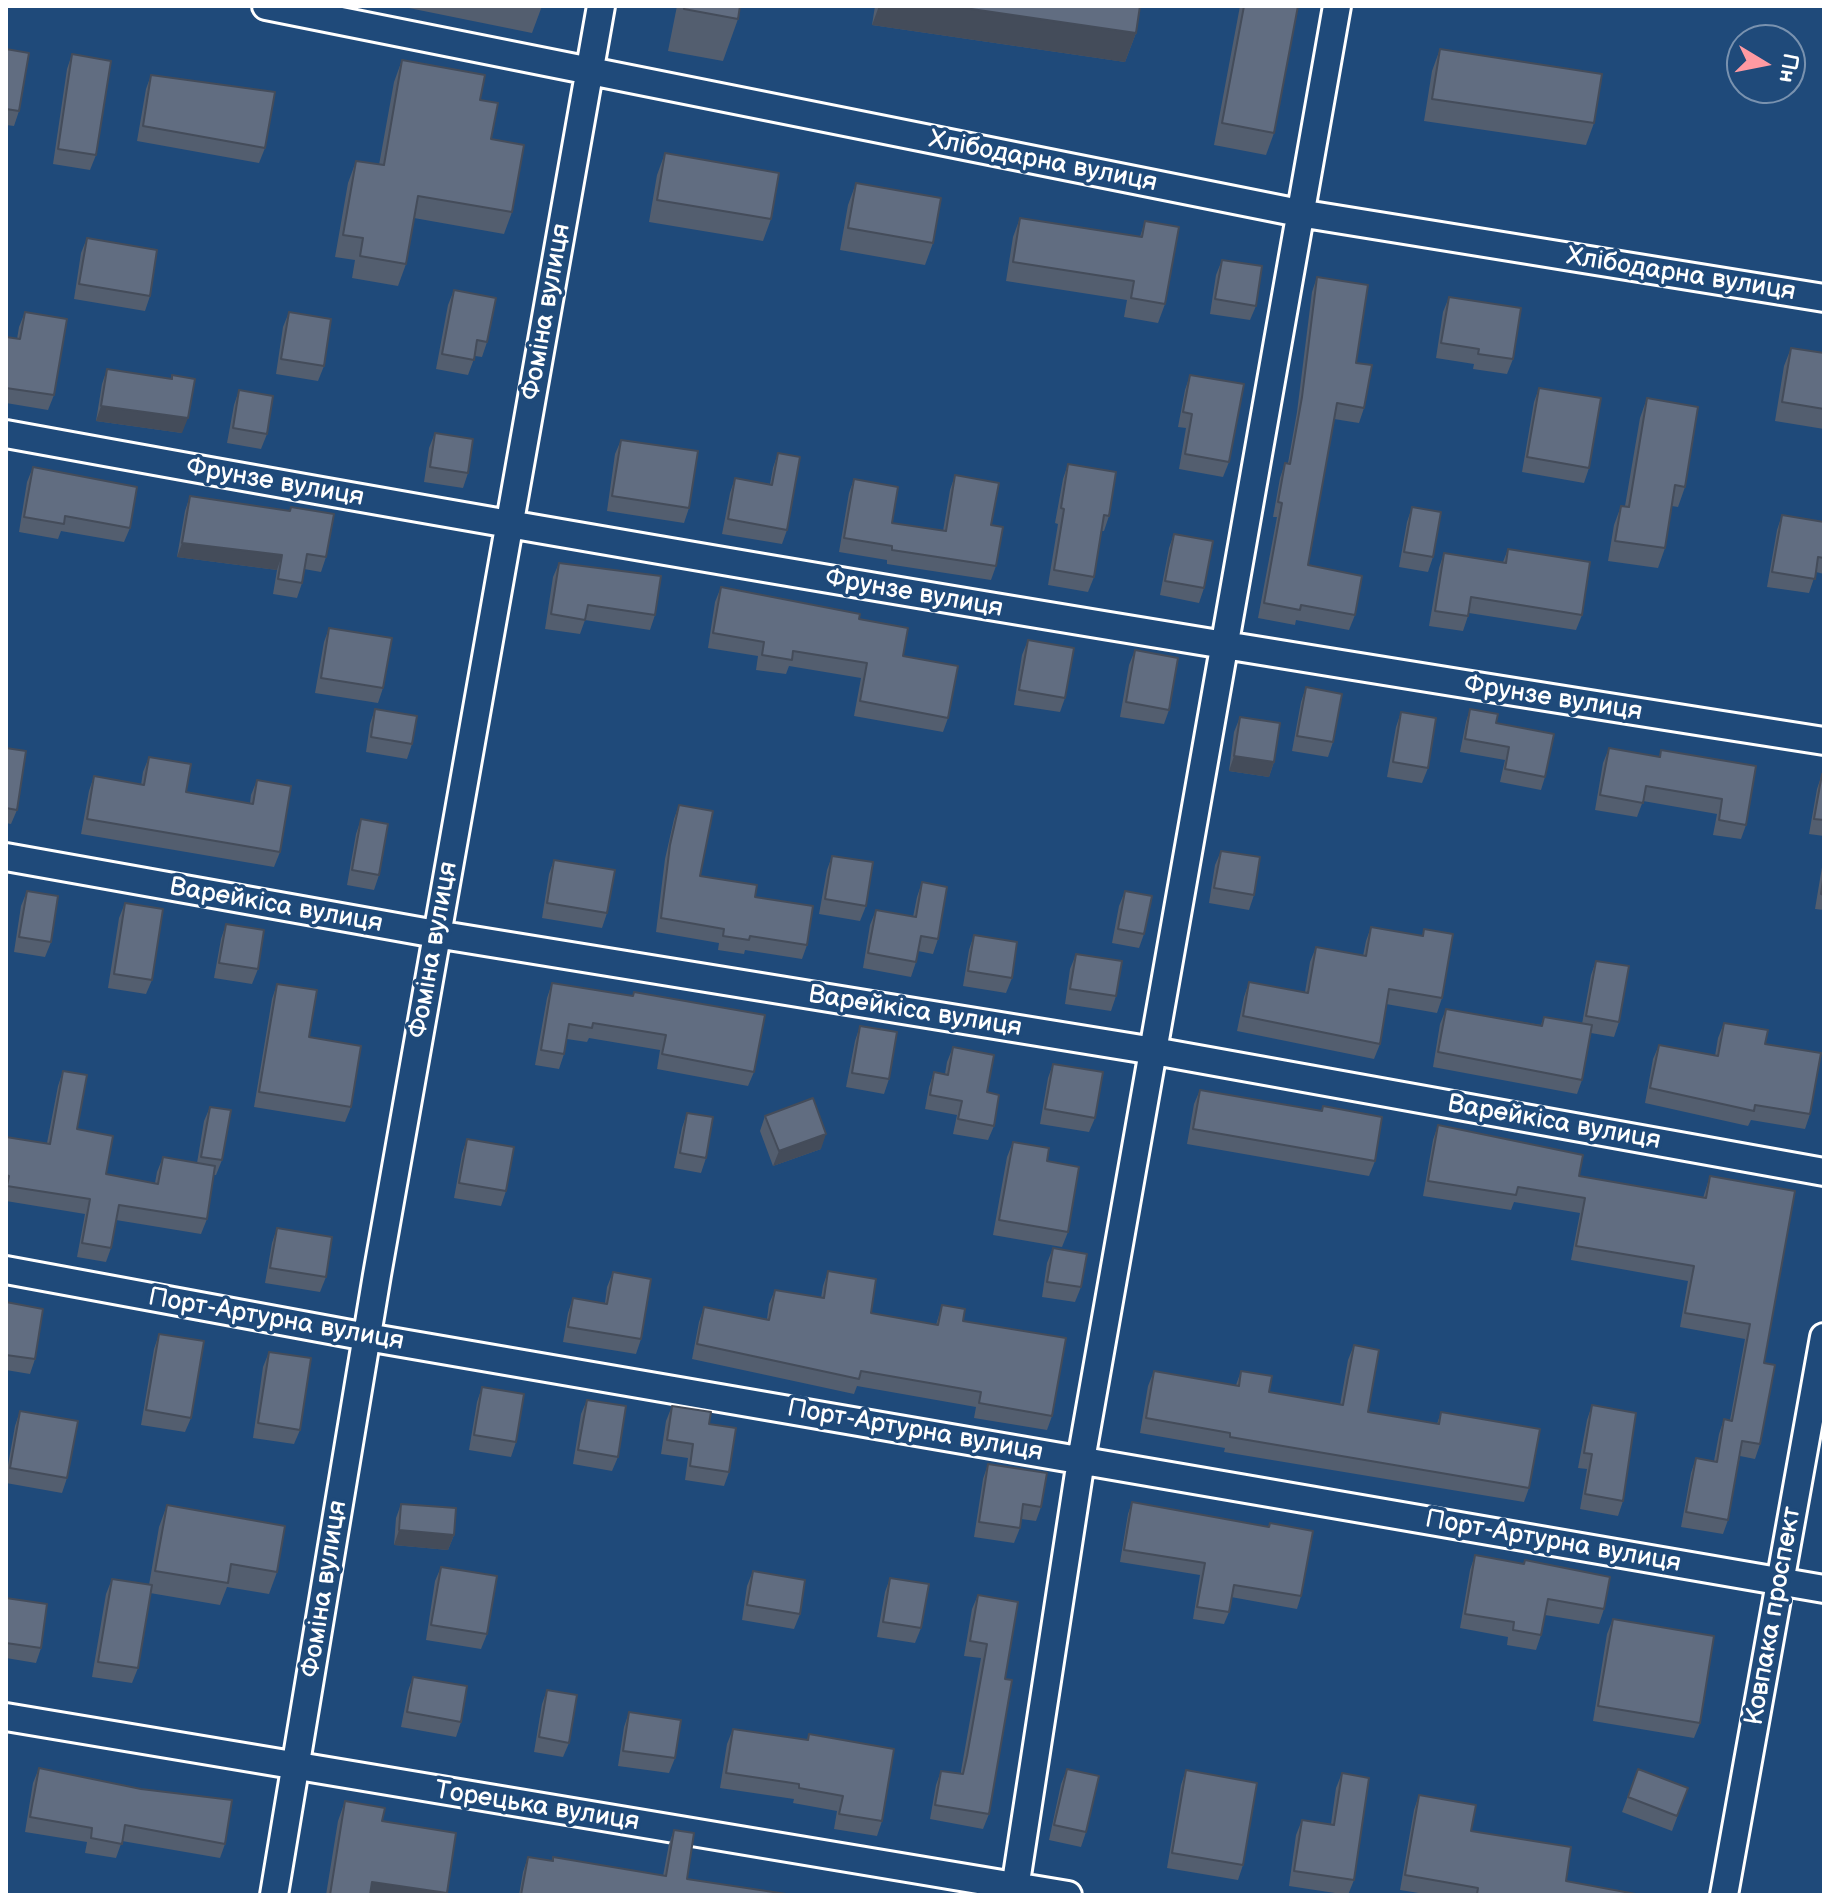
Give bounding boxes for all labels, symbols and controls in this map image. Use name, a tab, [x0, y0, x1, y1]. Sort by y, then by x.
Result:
north arrow	[1726, 24, 1806, 104]
text: Пн	[1772, 51, 1804, 85]
street label: Хлібодарна вулиця	[926, 125, 1160, 199]
street label: Фоміна вулиця	[516, 221, 578, 403]
street label: Хлібодарна вулиця	[1564, 241, 1798, 309]
street label: Фрунзе вулиця	[184, 452, 366, 514]
street label: Фрунзе вулиця	[823, 563, 1005, 625]
street label: Фрунзе вулиця	[1462, 670, 1644, 728]
street label: Фоміна вулиця	[403, 859, 465, 1041]
street label: Варейкіса вулиця	[167, 872, 385, 940]
street label: Варейкіса вулиця	[806, 980, 1024, 1044]
street label: Варейкіса вулиця	[1445, 1089, 1663, 1157]
street label: Порт-Артурна вулиця	[146, 1282, 406, 1358]
street label: Порт-Артурна вулиця	[785, 1393, 1045, 1469]
street label: Фоміна вулиця	[296, 1498, 354, 1680]
street label: Порт-Артурна вулиця	[1423, 1504, 1683, 1580]
street label: Ковпака проспект	[1739, 1504, 1809, 1728]
street label: Торецька вулиця	[433, 1775, 641, 1839]

